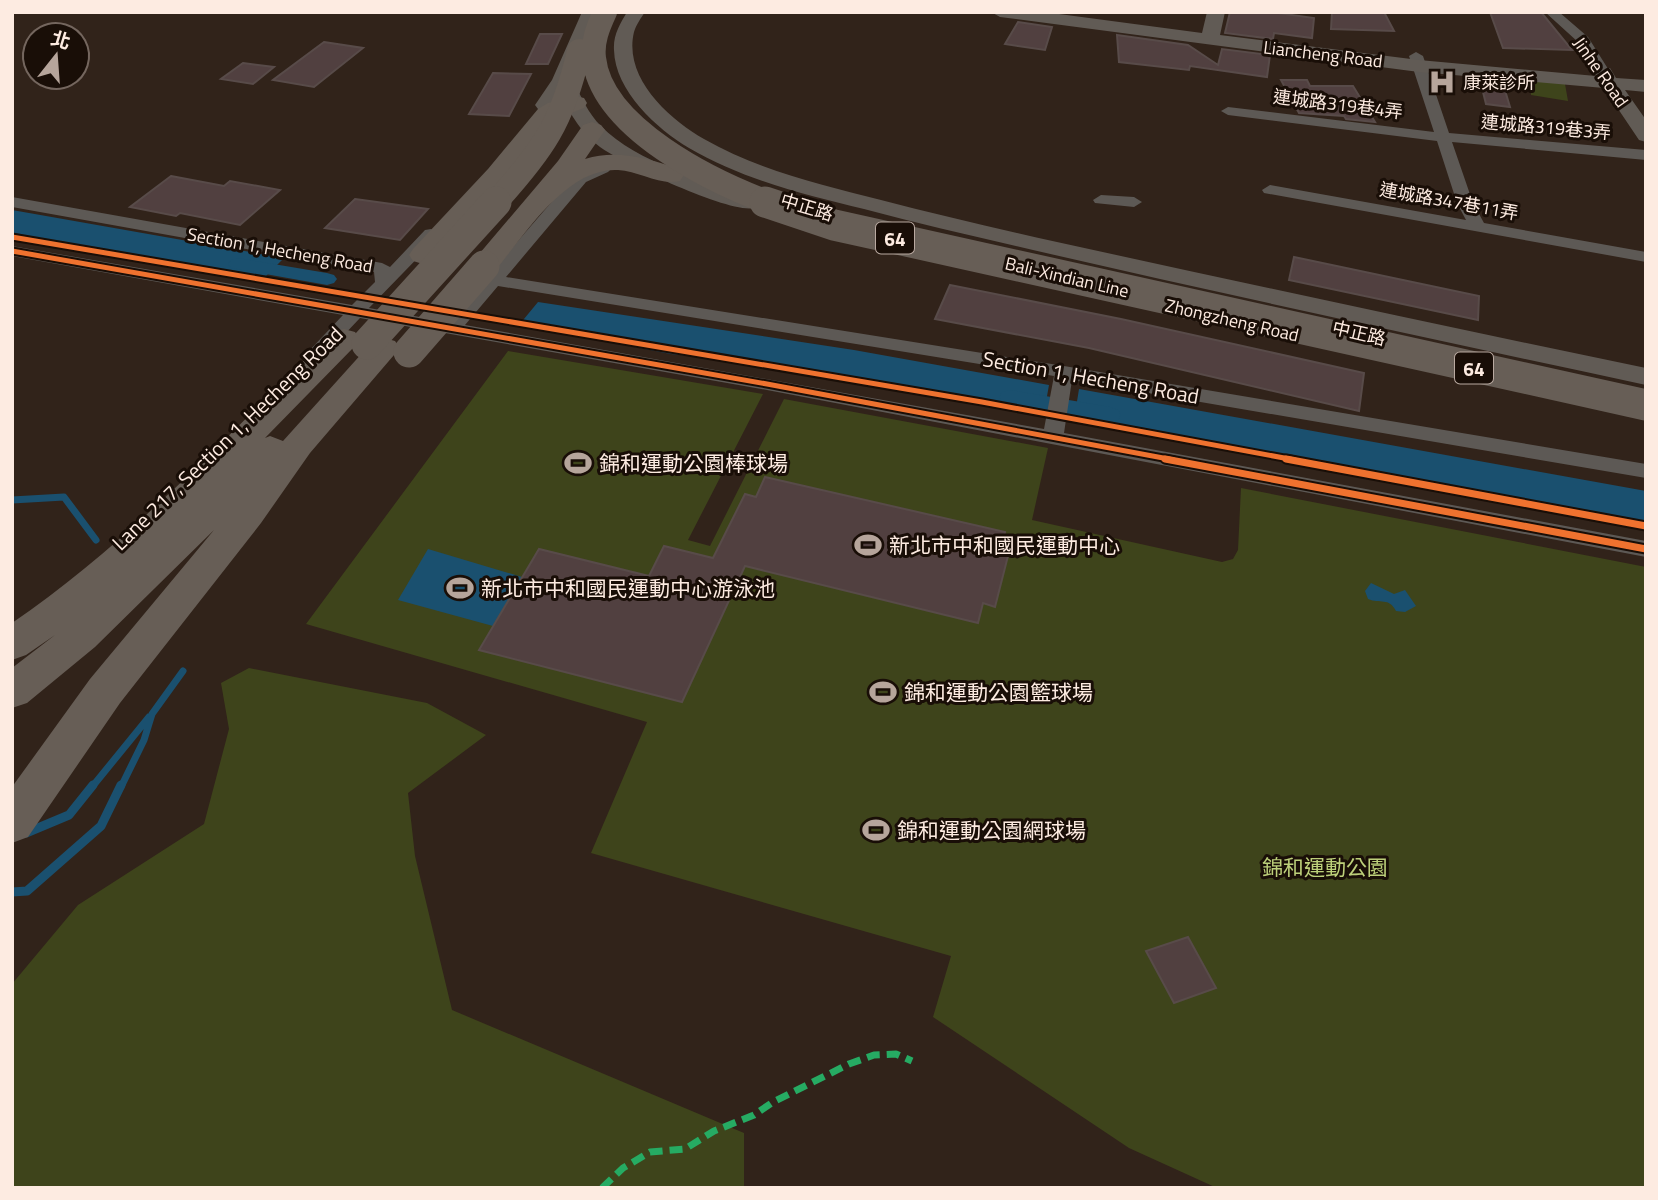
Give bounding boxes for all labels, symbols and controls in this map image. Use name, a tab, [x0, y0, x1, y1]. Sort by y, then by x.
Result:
north arrow	[21, 21, 91, 91]
text: 北	[48, 23, 74, 56]
street label: Jinhe Road	[1567, 31, 1635, 113]
street label: Liancheng Road	[1262, 33, 1384, 75]
hospital icon: 康萊診所	[1427, 67, 1457, 97]
place label: 康萊診所	[1463, 69, 1535, 96]
street label: 連城路319巷4弄	[1272, 83, 1404, 125]
street label: 連城路319巷3弄	[1480, 108, 1612, 146]
street label: 連城路347巷11弄	[1378, 176, 1520, 226]
street label: 中正路	[777, 186, 837, 228]
street label: Section 1, Hecheng Road	[185, 220, 375, 280]
road number: 64	[876, 222, 914, 254]
street label: Bali-Xindian Line	[1002, 250, 1132, 304]
street label: Zhongzheng Road	[1162, 291, 1302, 349]
street label: 中正路	[1330, 314, 1388, 352]
street label: Lane 217, Section 1, Hecheng Road	[104, 319, 350, 557]
street label: Section 1, Hecheng Road	[980, 342, 1202, 412]
road number: 64	[1455, 352, 1493, 384]
place label: 錦和運動公園棒球場	[599, 447, 788, 479]
sports icon: 錦和運動公園棒球場	[563, 448, 593, 478]
place label: 新北市中和國民運動中心	[889, 529, 1120, 561]
sports icon: 新北市中和國民運動中心	[853, 530, 883, 560]
place label: 新北市中和國民運動中心游泳池	[481, 572, 775, 604]
sports icon: 新北市中和國民運動中心游泳池	[445, 573, 475, 603]
place label: 錦和運動公園籃球場	[904, 676, 1093, 708]
sports icon: 錦和運動公園籃球場	[868, 677, 898, 707]
place label: 錦和運動公園網球場	[897, 814, 1086, 846]
sports icon: 錦和運動公園網球場	[861, 815, 891, 845]
park label: 錦和運動公園	[1262, 851, 1388, 883]

